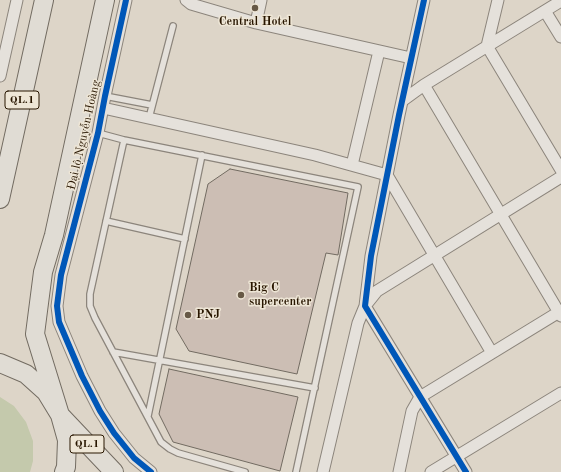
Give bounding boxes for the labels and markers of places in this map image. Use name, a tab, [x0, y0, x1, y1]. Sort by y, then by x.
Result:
marker: Central Hotel	[250, 3, 260, 13]
place label: Central Hotel	[219, 15, 291, 29]
place label: Big C supercenter	[249, 281, 311, 309]
marker: Big C supercenter	[236, 290, 246, 300]
place label: PNJ	[196, 308, 220, 322]
marker: PNJ	[183, 310, 193, 320]

